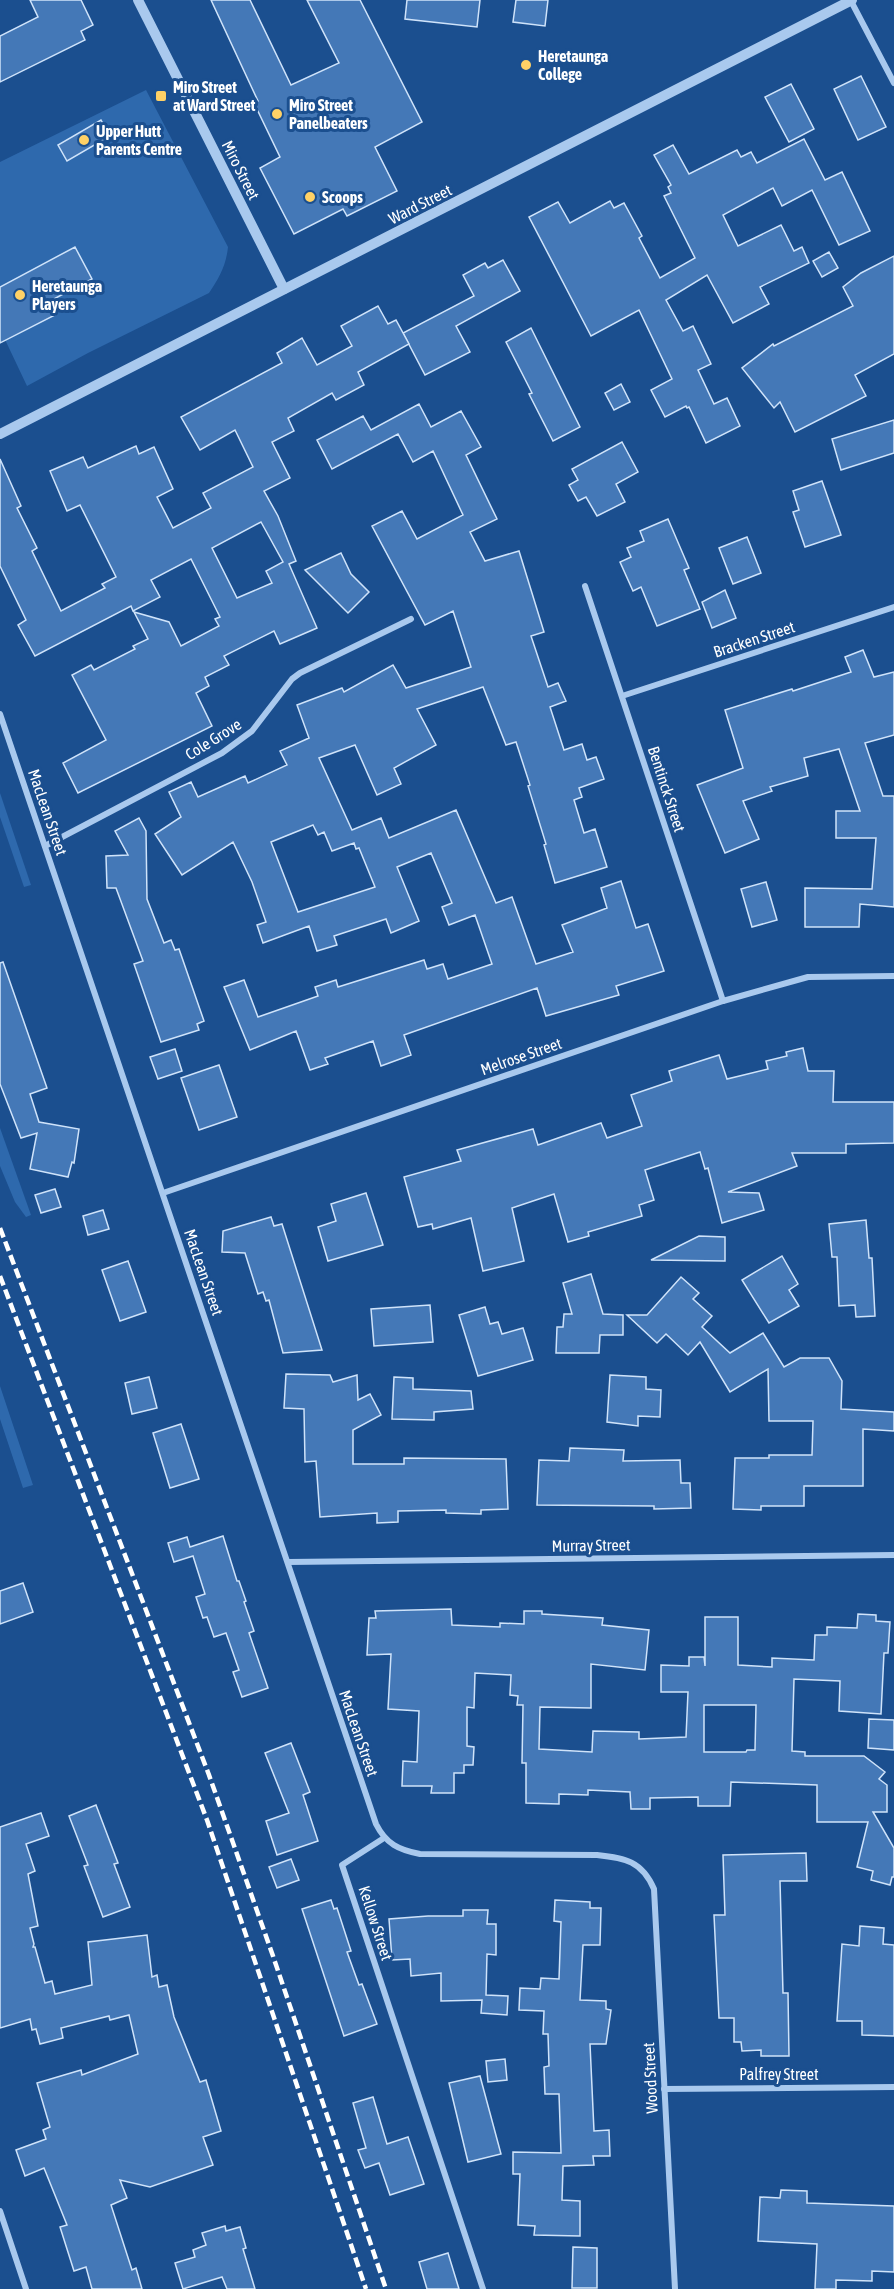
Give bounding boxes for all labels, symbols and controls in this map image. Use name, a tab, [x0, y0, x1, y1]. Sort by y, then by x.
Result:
place label: Heretaunga College	[538, 47, 608, 83]
marker: Heretaunga College	[519, 58, 533, 72]
place label: Miro Street at Ward Street	[173, 78, 256, 114]
marker: Miro Street at Ward Street	[154, 89, 168, 103]
place label: Miro Street Panelbeaters	[289, 96, 368, 132]
marker: Miro Street Panelbeaters	[270, 107, 284, 121]
place label: Upper Hutt Parents Centre	[96, 122, 182, 158]
marker: Upper Hutt Parents Centre	[77, 133, 91, 147]
street label: Miro Street	[218, 137, 264, 203]
street label: Ward Street	[386, 180, 455, 227]
place label: Scoops	[322, 188, 363, 206]
marker: Scoops	[303, 190, 317, 204]
place label: Heretaunga Players	[32, 277, 102, 313]
marker: Heretaunga Players	[13, 288, 27, 302]
street label: Bracken Street	[711, 617, 797, 661]
street label: Cole Grove	[182, 715, 244, 763]
street label: Bentinck Street	[645, 744, 689, 834]
street label: MacLean Street	[25, 766, 71, 858]
street label: Melrose Street	[478, 1034, 564, 1078]
street label: MacLean Street	[181, 1226, 227, 1318]
street label: Murray Street	[551, 1535, 631, 1556]
street label: MacLean Street	[336, 1687, 382, 1779]
street label: Kellow Street	[355, 1883, 397, 1963]
street label: Wood Street	[639, 2042, 661, 2114]
street label: Palfrey Street	[739, 2065, 819, 2084]

